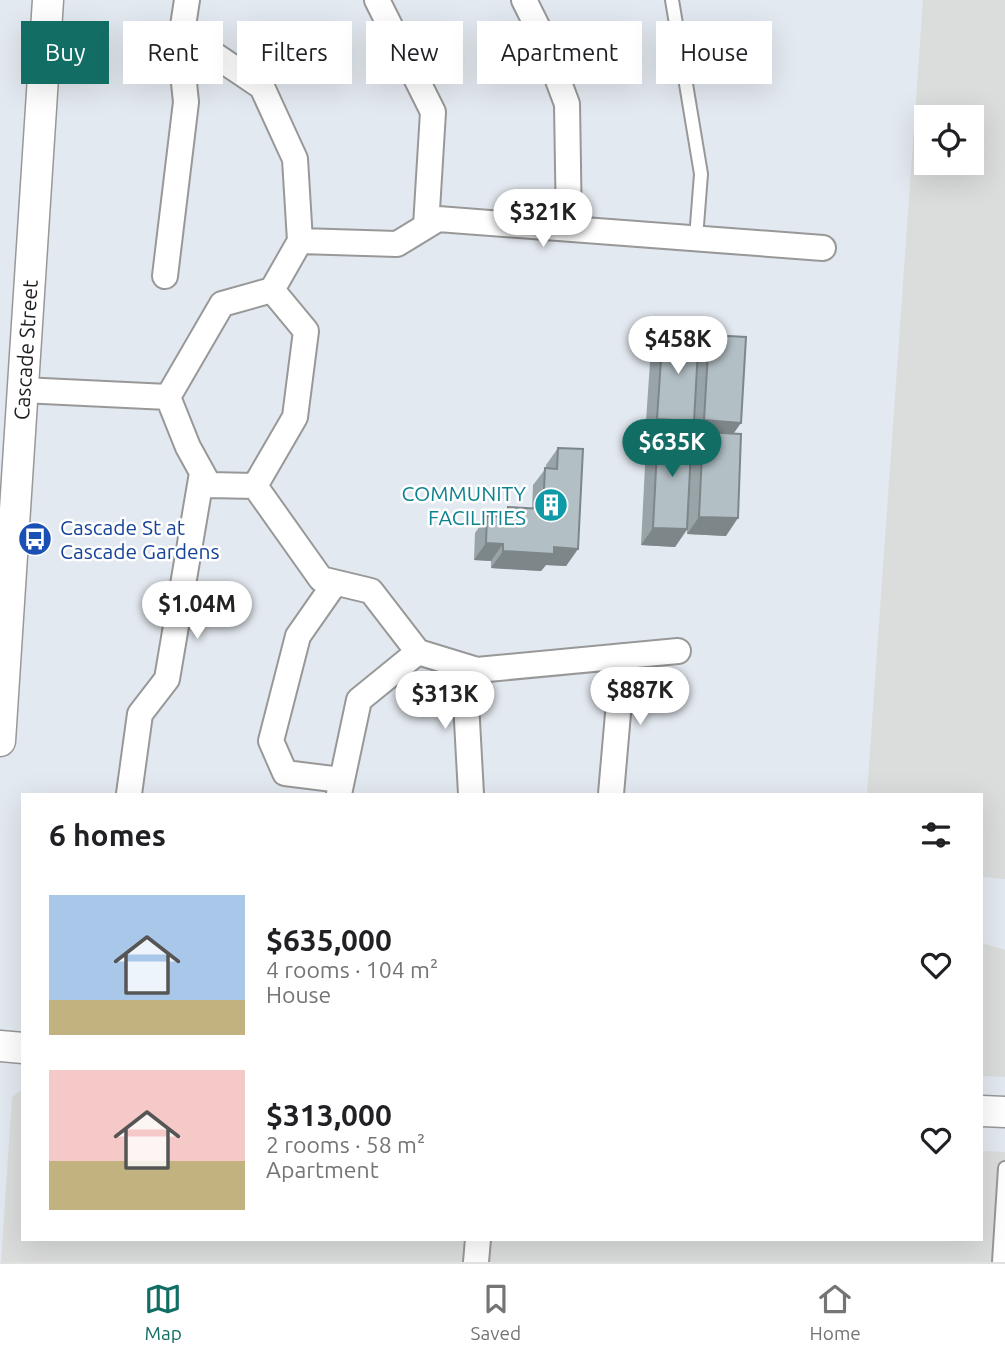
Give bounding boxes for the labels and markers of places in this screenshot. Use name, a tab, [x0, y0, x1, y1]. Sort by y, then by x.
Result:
pin: $321K	[494, 190, 592, 249]
pin: $458K	[629, 316, 727, 376]
pin: $635K	[623, 420, 721, 479]
place label: COMMUNITY FACILITIES	[401, 481, 526, 529]
building icon: COMMUNITY FACILITIES	[532, 486, 570, 524]
place label: Cascade St at Cascade Gardens	[60, 515, 220, 563]
bus stop icon: Cascade St at Cascade Gardens	[16, 520, 54, 558]
pin: $1.04M	[140, 582, 254, 641]
pin: $887K	[591, 668, 689, 727]
pin: $313K	[396, 672, 494, 731]

